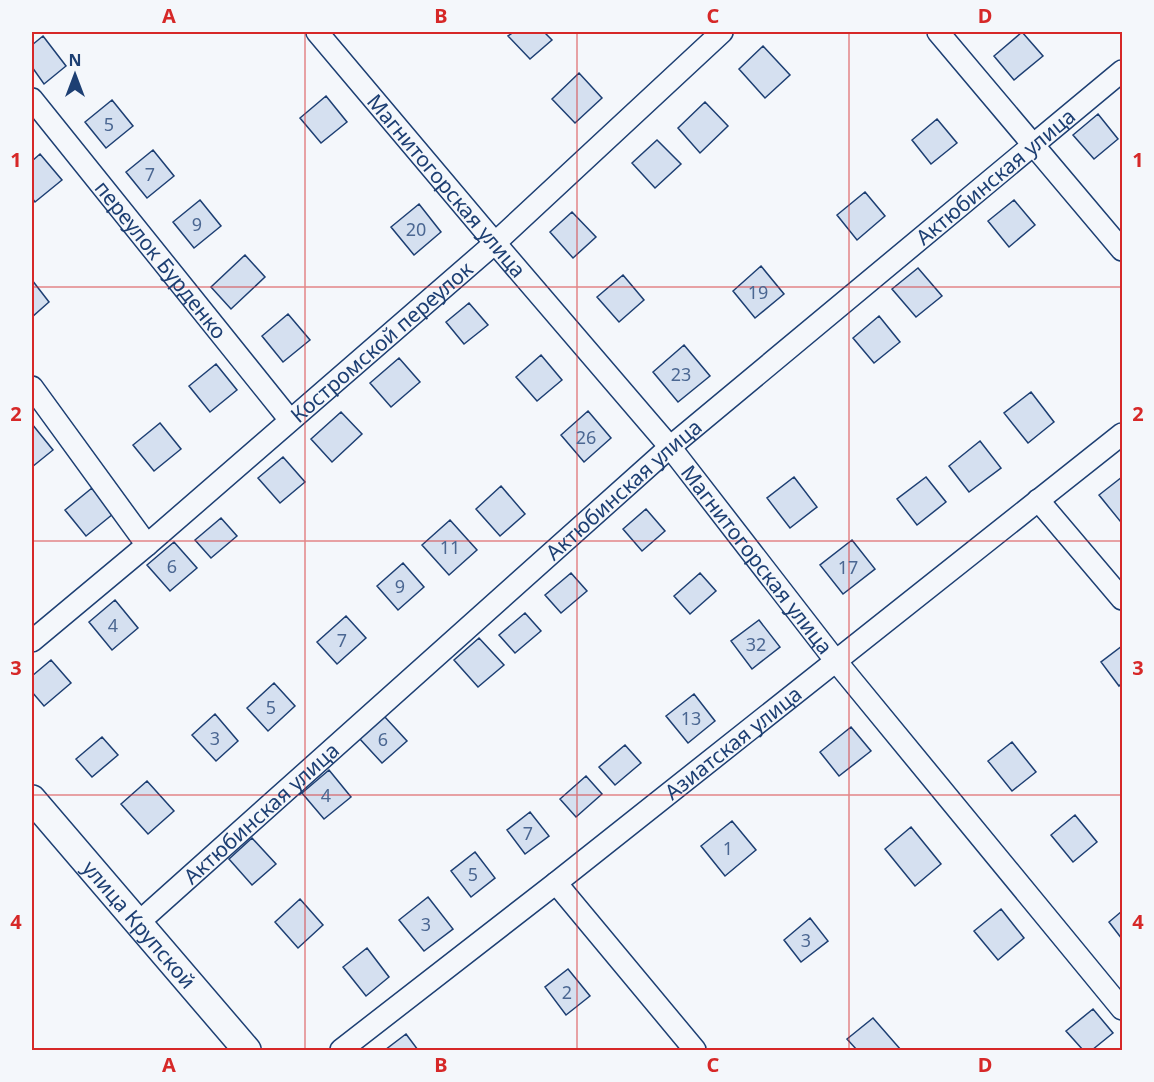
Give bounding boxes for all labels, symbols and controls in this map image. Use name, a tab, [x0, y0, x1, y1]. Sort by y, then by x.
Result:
text: A	[162, 2, 176, 29]
text: B	[434, 2, 448, 29]
text: C	[707, 2, 720, 29]
text: D	[978, 2, 992, 29]
north arrow	[45, 45, 105, 105]
text: N	[68, 49, 82, 71]
street label: Магнитогорская улица	[361, 88, 532, 283]
street label: Актюбинская улица	[910, 102, 1081, 251]
house number: 5	[104, 112, 114, 136]
text: 1	[10, 146, 22, 173]
text: 1	[1132, 146, 1144, 173]
house number: 7	[145, 162, 155, 186]
street label: переулок Бурденко	[89, 175, 233, 345]
house number: 9	[192, 212, 202, 236]
house number: 20	[406, 217, 426, 241]
street label: Костромской переулок	[284, 255, 478, 428]
house number: 19	[748, 280, 768, 304]
house number: 23	[671, 362, 691, 386]
text: 2	[10, 400, 22, 427]
text: 2	[1132, 400, 1144, 427]
street label: Актюбинская улица	[539, 413, 707, 566]
house number: 26	[576, 425, 596, 449]
street label: Магнитогорская улица	[675, 459, 839, 660]
house number: 11	[440, 535, 460, 559]
house number: 6	[167, 554, 177, 578]
house number: 17	[838, 555, 858, 579]
house number: 9	[395, 574, 405, 598]
house number: 4	[108, 613, 118, 637]
house number: 7	[337, 628, 347, 652]
house number: 32	[746, 632, 766, 656]
text: 3	[10, 654, 22, 681]
text: 3	[1132, 654, 1144, 681]
street label: Азиатская улица	[658, 680, 807, 806]
house number: 5	[266, 695, 276, 719]
house number: 13	[681, 706, 701, 730]
house number: 3	[210, 726, 220, 750]
house number: 6	[378, 727, 388, 751]
street label: Актюбинская улица	[177, 736, 345, 890]
house number: 4	[321, 783, 331, 807]
house number: 7	[523, 821, 533, 845]
house number: 1	[723, 836, 733, 860]
street label: улица Крупской	[77, 854, 202, 994]
house number: 5	[468, 862, 478, 886]
text: 4	[10, 908, 22, 935]
text: 4	[1132, 908, 1144, 935]
house number: 3	[421, 912, 431, 936]
house number: 3	[801, 928, 811, 952]
house number: 2	[562, 980, 572, 1004]
text: A	[162, 1051, 176, 1078]
text: B	[434, 1051, 448, 1078]
text: C	[707, 1051, 720, 1078]
text: D	[978, 1051, 992, 1078]

